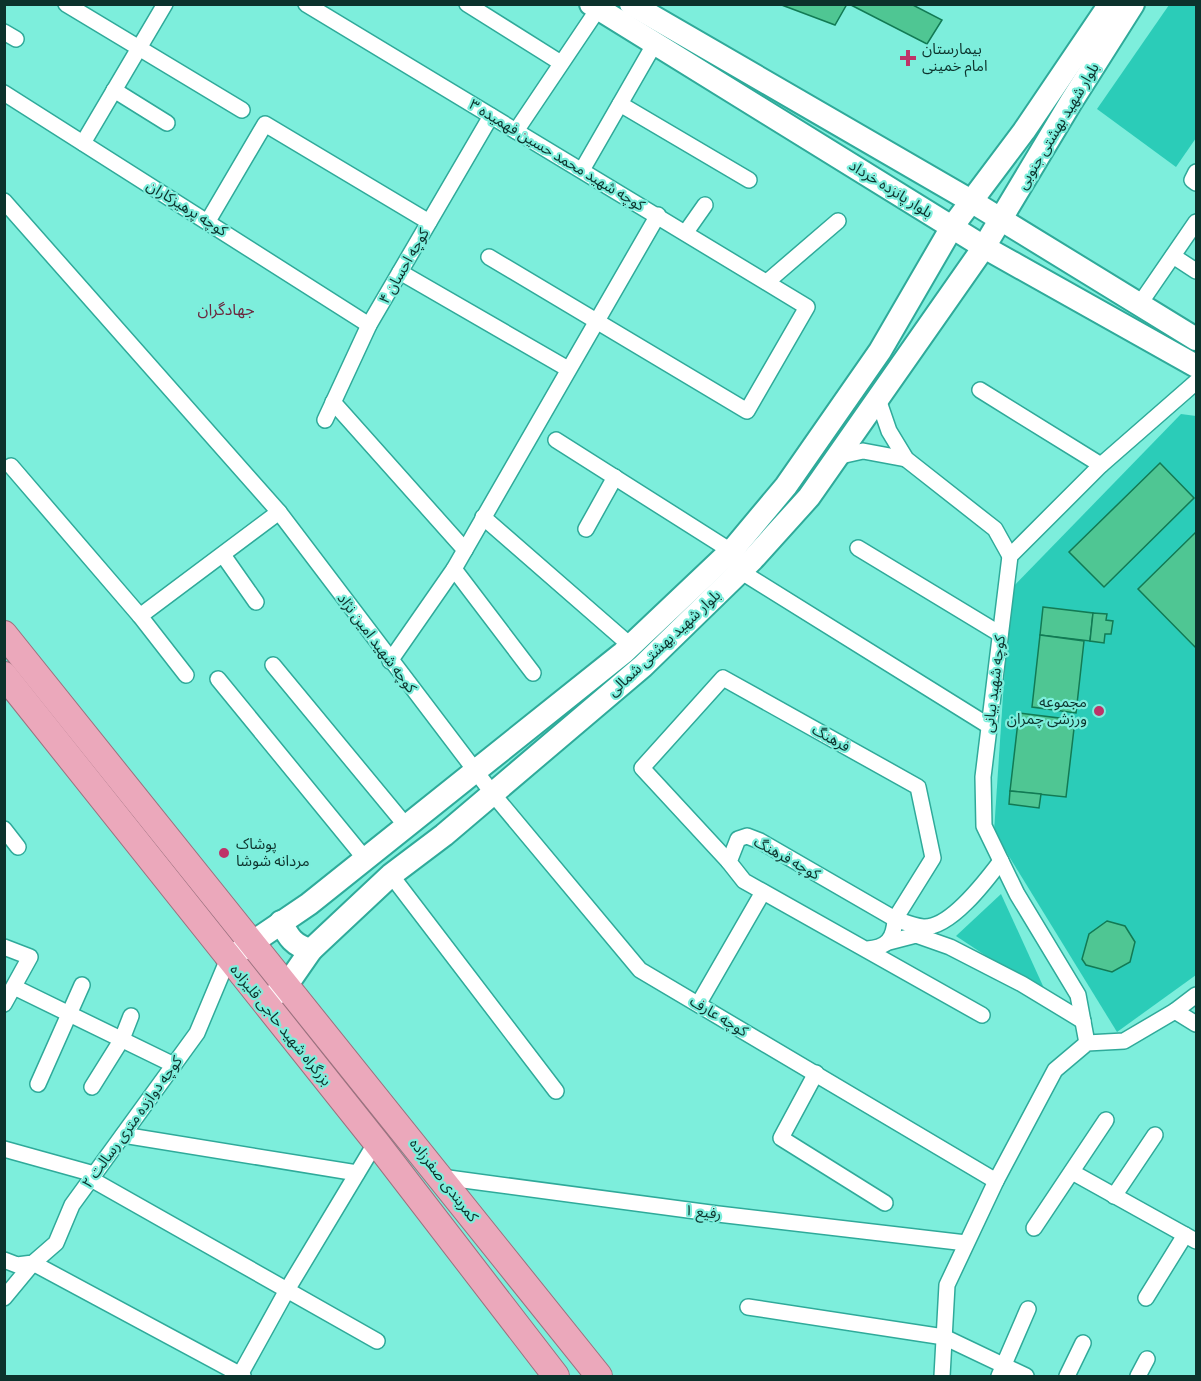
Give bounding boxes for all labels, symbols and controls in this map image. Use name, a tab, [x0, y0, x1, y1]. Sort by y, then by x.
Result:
place label: بیمارستان امام خمینی	[922, 39, 988, 77]
marker: بیمارستان امام خمینی	[899, 49, 917, 67]
street label: بلوار شهید بهشتی جنوبی	[1012, 59, 1103, 192]
street label: کوچه شهید محمد حسین فهمیده ۳	[465, 94, 649, 216]
street label: بلوار پانزده خرداد	[845, 155, 937, 223]
street label: کوچه پرهیزکاران	[143, 175, 232, 241]
street label: کوچه احسان ۴	[374, 224, 434, 307]
district label: جهادگران	[197, 299, 255, 319]
street label: بلوار شهید بهشتی شمالی	[603, 585, 724, 700]
street label: کوچه شهید امین نژاد	[333, 589, 422, 698]
street label: کوچه شهید بیانی	[978, 633, 1010, 734]
place label: مجموعه ورزشی چمران	[1007, 692, 1087, 729]
marker: مجموعه ورزشی چمران	[1092, 704, 1106, 718]
street label: فرهنگ	[809, 719, 854, 756]
street label: کوچه فرهنگ	[750, 832, 824, 885]
place label: پوشاک مردانه شوشا	[236, 834, 310, 870]
marker: پوشاک مردانه شوشا	[217, 846, 231, 860]
street label: بزرگراه شهید حاجی قلیزاده	[226, 960, 336, 1089]
street label: کوچه عارف	[686, 991, 752, 1042]
street label: کوچه دوازده متری رسالت ۲	[77, 1051, 187, 1192]
street label: کمربندی صفرزاده	[406, 1134, 483, 1226]
street label: رفیع ۱	[683, 1200, 723, 1226]

